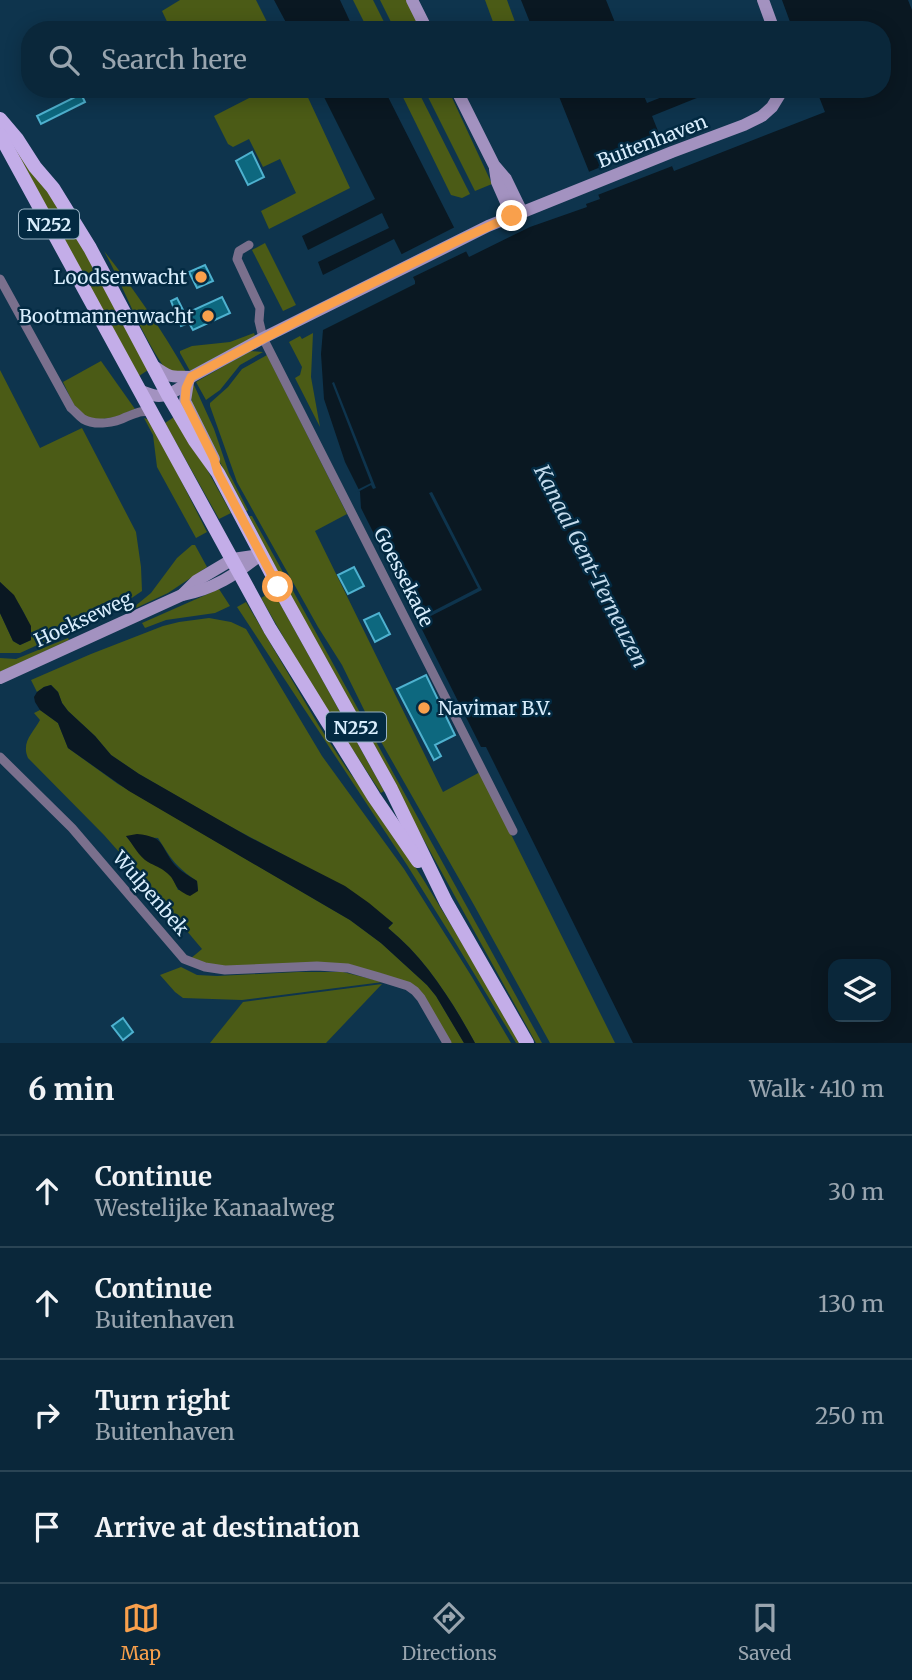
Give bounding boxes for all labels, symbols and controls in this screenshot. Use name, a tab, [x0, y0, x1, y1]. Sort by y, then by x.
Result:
search box	[21, 21, 891, 98]
icon: search	[45, 41, 83, 79]
text: Search here	[101, 43, 247, 76]
street label: Buitenhaven	[594, 109, 711, 173]
route end	[496, 200, 527, 231]
road number: N252	[19, 210, 79, 238]
place label: Loodsenwacht	[54, 265, 188, 289]
marker: Loodsenwacht	[193, 269, 209, 285]
place label: Bootmannenwacht	[19, 304, 195, 328]
marker: Bootmannenwacht	[200, 308, 216, 324]
water label: Kanaal Gent-Terneuzen	[528, 459, 654, 672]
street label: Goessekade	[369, 523, 439, 631]
route start	[262, 571, 293, 602]
street label: Hoekseweg	[30, 586, 136, 652]
place label: Navimar B.V.	[438, 696, 552, 720]
marker: Navimar B.V.	[416, 700, 432, 716]
road number: N252	[326, 712, 386, 742]
street label: Wulpenbek	[107, 845, 194, 940]
map controls	[828, 959, 891, 1022]
button: layers	[828, 959, 891, 1022]
text: 6 min	[28, 1070, 114, 1108]
text: Walk · 410 m	[749, 1074, 884, 1103]
text: Continue	[95, 1160, 212, 1193]
icon: ahead	[28, 1172, 66, 1210]
text: 30 m	[828, 1177, 884, 1206]
text: Westelijke Kanaalweg	[95, 1193, 334, 1222]
text: Continue	[95, 1272, 212, 1305]
icon: ahead	[28, 1284, 66, 1322]
text: 130 m	[818, 1289, 884, 1318]
text: Buitenhaven	[95, 1305, 235, 1334]
text: Turn right	[95, 1384, 230, 1417]
icon: right	[28, 1396, 66, 1434]
text: 250 m	[815, 1401, 884, 1430]
text: Buitenhaven	[95, 1417, 235, 1446]
icon: arrive	[28, 1508, 66, 1546]
text: Arrive at destination	[95, 1511, 360, 1544]
tab: Map	[120, 1599, 161, 1665]
tab: Directions	[402, 1599, 497, 1665]
tab: Saved	[738, 1599, 792, 1665]

